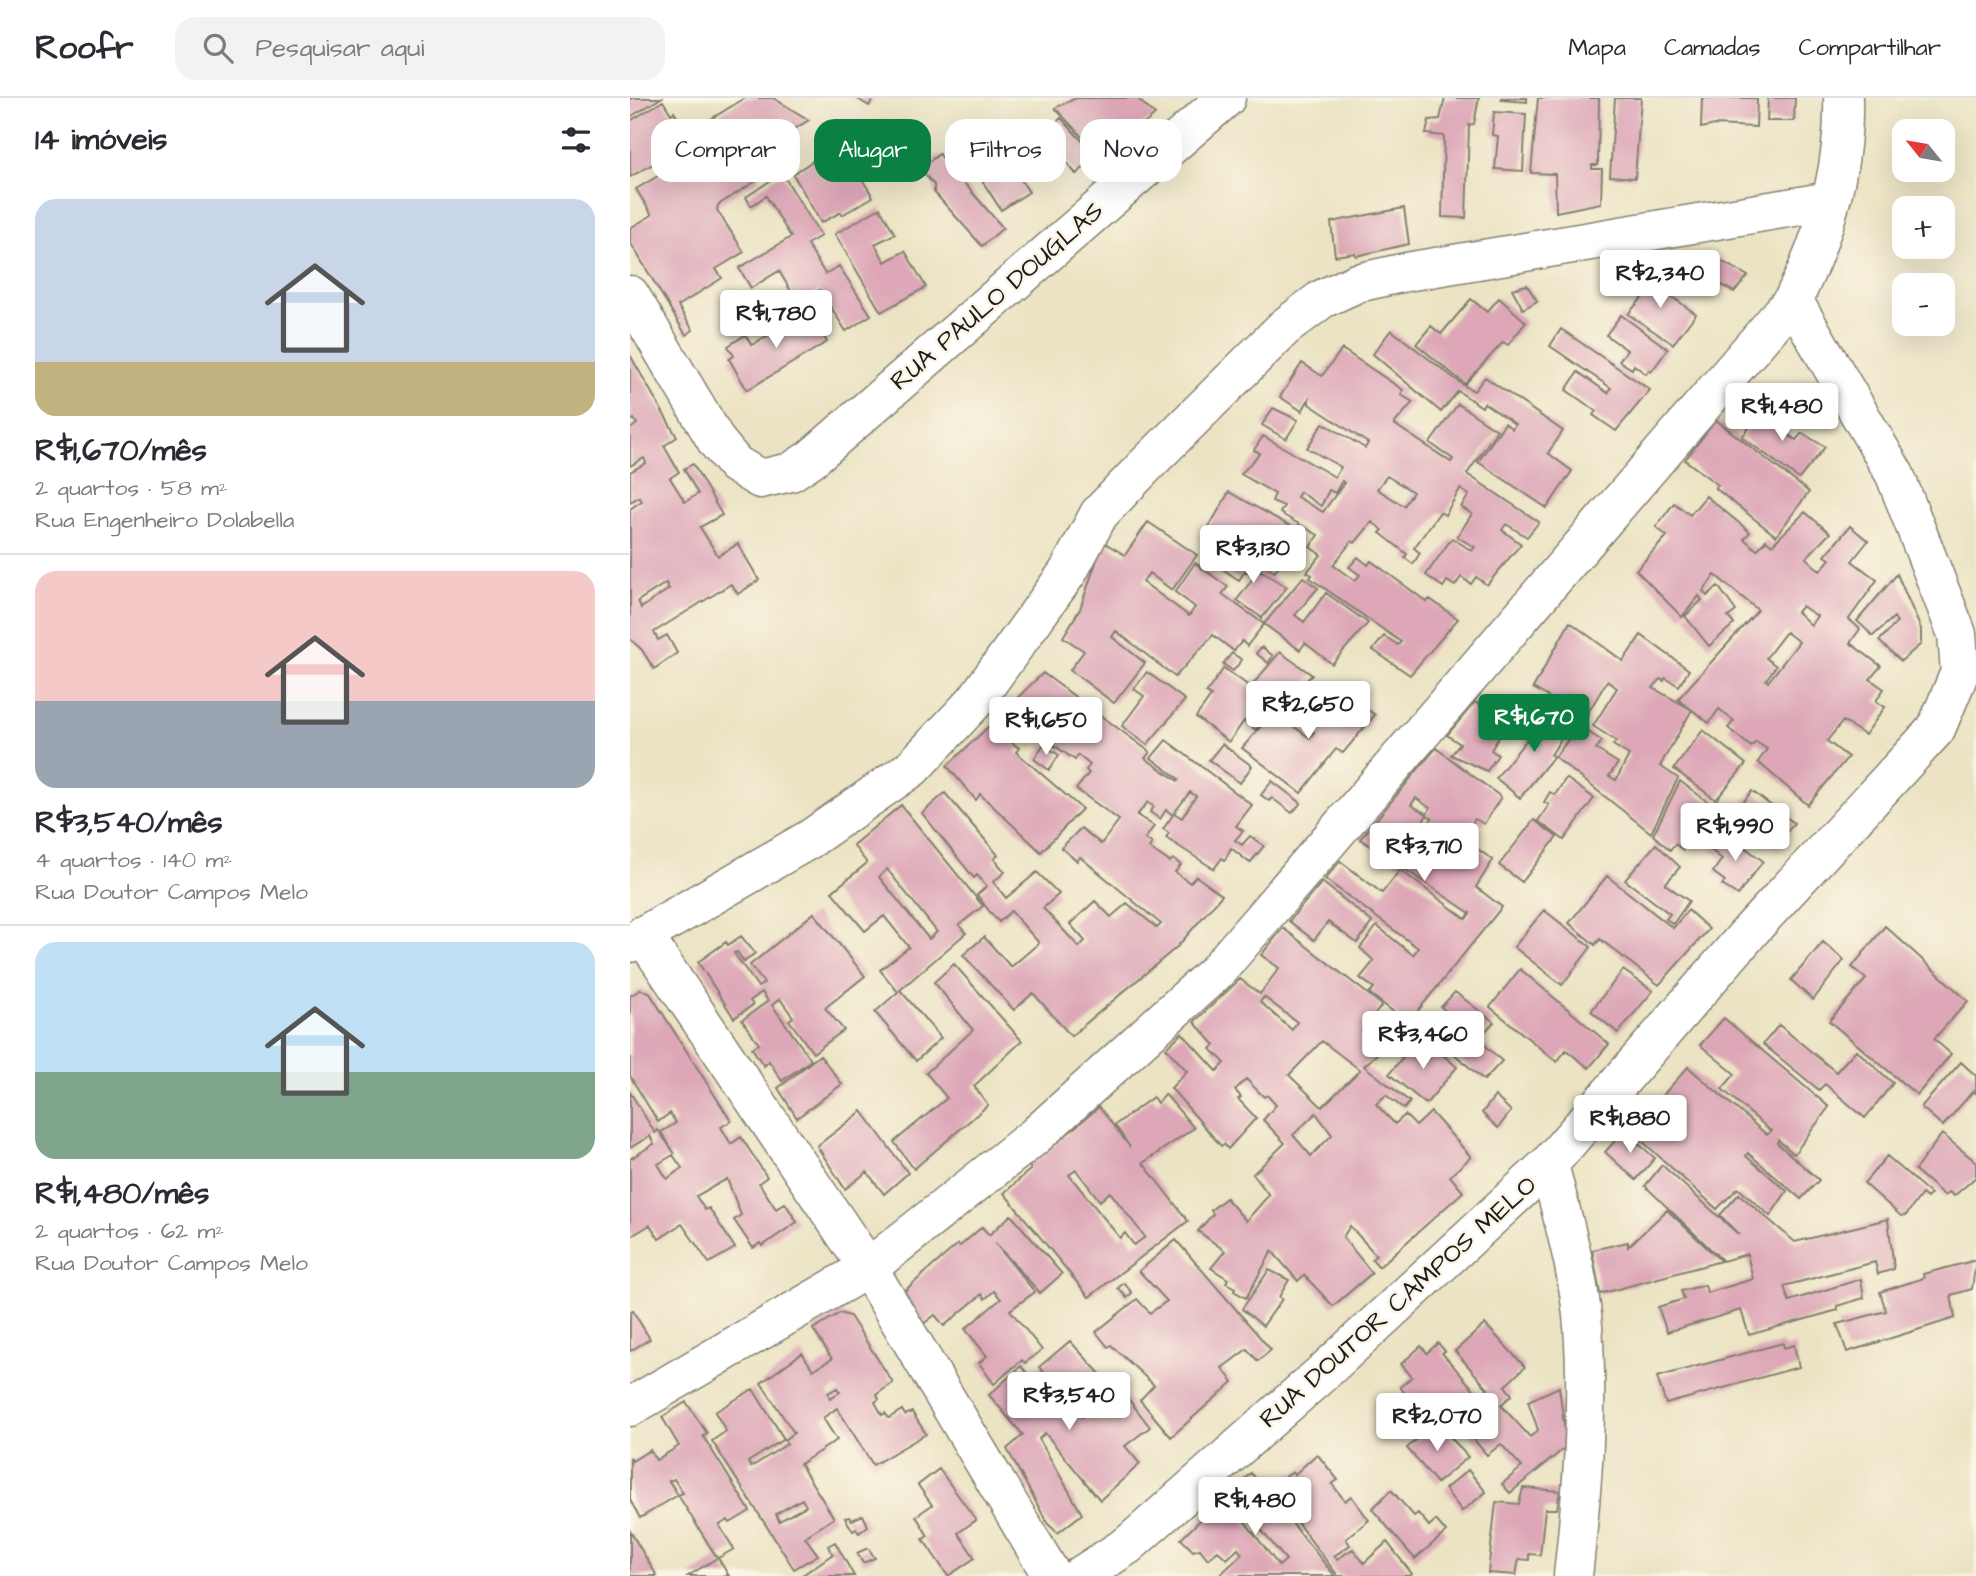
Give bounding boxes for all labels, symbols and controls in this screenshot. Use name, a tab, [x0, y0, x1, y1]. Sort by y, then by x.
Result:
search box	[175, 17, 665, 80]
text: Roofr	[35, 25, 133, 71]
icon: search	[199, 29, 237, 67]
text: Pesquisar aqui	[255, 30, 424, 66]
text: Mapa	[1568, 31, 1626, 65]
text: Camadas	[1664, 31, 1761, 65]
text: Compartilhar	[1799, 31, 1941, 65]
text: 14 imóveis	[35, 119, 167, 161]
chip: Comprar	[651, 119, 800, 182]
chip: Alugar	[814, 119, 931, 182]
chip: Filtros	[945, 119, 1066, 182]
chip: Novo	[1080, 119, 1182, 182]
north arrow	[1892, 119, 1955, 182]
map controls	[1892, 119, 1955, 336]
icon: filters	[557, 121, 595, 159]
street label: RUA PAULO DOUGLAS	[883, 193, 1111, 399]
button: +	[1892, 196, 1955, 259]
icon: home	[252, 245, 378, 371]
pin: R$2,340	[1595, 250, 1725, 310]
text: R$2,340	[1616, 257, 1704, 289]
button: −	[1892, 273, 1955, 336]
pin: R$1,780	[711, 290, 841, 350]
text: R$1,780	[736, 297, 816, 329]
pin: R$1,480	[1717, 384, 1847, 443]
text: R$1,480	[1741, 390, 1823, 422]
text: R$1,670/mês	[35, 430, 207, 472]
text: 2 quartos · 58 m²	[35, 472, 228, 504]
text: Rua Engenheiro Dolabella	[35, 504, 295, 536]
pin: R$3,130	[1188, 526, 1318, 585]
text: R$3,130	[1216, 532, 1290, 564]
icon: home	[252, 617, 378, 743]
pin: R$2,650	[1243, 682, 1373, 741]
text: R$2,650	[1262, 688, 1354, 720]
pin: R$1,670	[1469, 694, 1599, 754]
pin: R$1,650	[981, 698, 1111, 757]
text: R$1,670	[1494, 701, 1574, 733]
text: R$1,650	[1005, 704, 1087, 736]
text: R$3,540/mês	[35, 802, 223, 844]
pin: R$1,990	[1670, 804, 1800, 863]
text: R$1,990	[1697, 810, 1773, 842]
pin: R$3,710	[1359, 824, 1489, 883]
text: R$3,710	[1386, 830, 1462, 862]
text: 4 quartos · 140 m²	[35, 844, 232, 876]
text: Rua Doutor Campos Melo	[35, 876, 308, 908]
icon: home	[252, 988, 378, 1114]
pin: R$3,460	[1358, 1012, 1488, 1071]
text: R$3,460	[1378, 1018, 1468, 1050]
pin: R$1,880	[1565, 1096, 1695, 1155]
text: R$1,880	[1590, 1102, 1670, 1134]
street label: RUA DOUTOR CAMPOS MELO	[1252, 1168, 1544, 1436]
text: R$1,480/mês	[35, 1173, 209, 1215]
text: 2 quartos · 62 m²	[35, 1215, 224, 1247]
text: Rua Doutor Campos Melo	[35, 1247, 308, 1279]
pin: R$3,540	[1004, 1372, 1134, 1432]
text: R$3,540	[1023, 1379, 1115, 1411]
pin: R$2,070	[1372, 1394, 1502, 1453]
text: R$2,070	[1392, 1400, 1482, 1432]
pin: R$1,480	[1190, 1478, 1320, 1537]
text: R$1,480	[1214, 1484, 1296, 1516]

